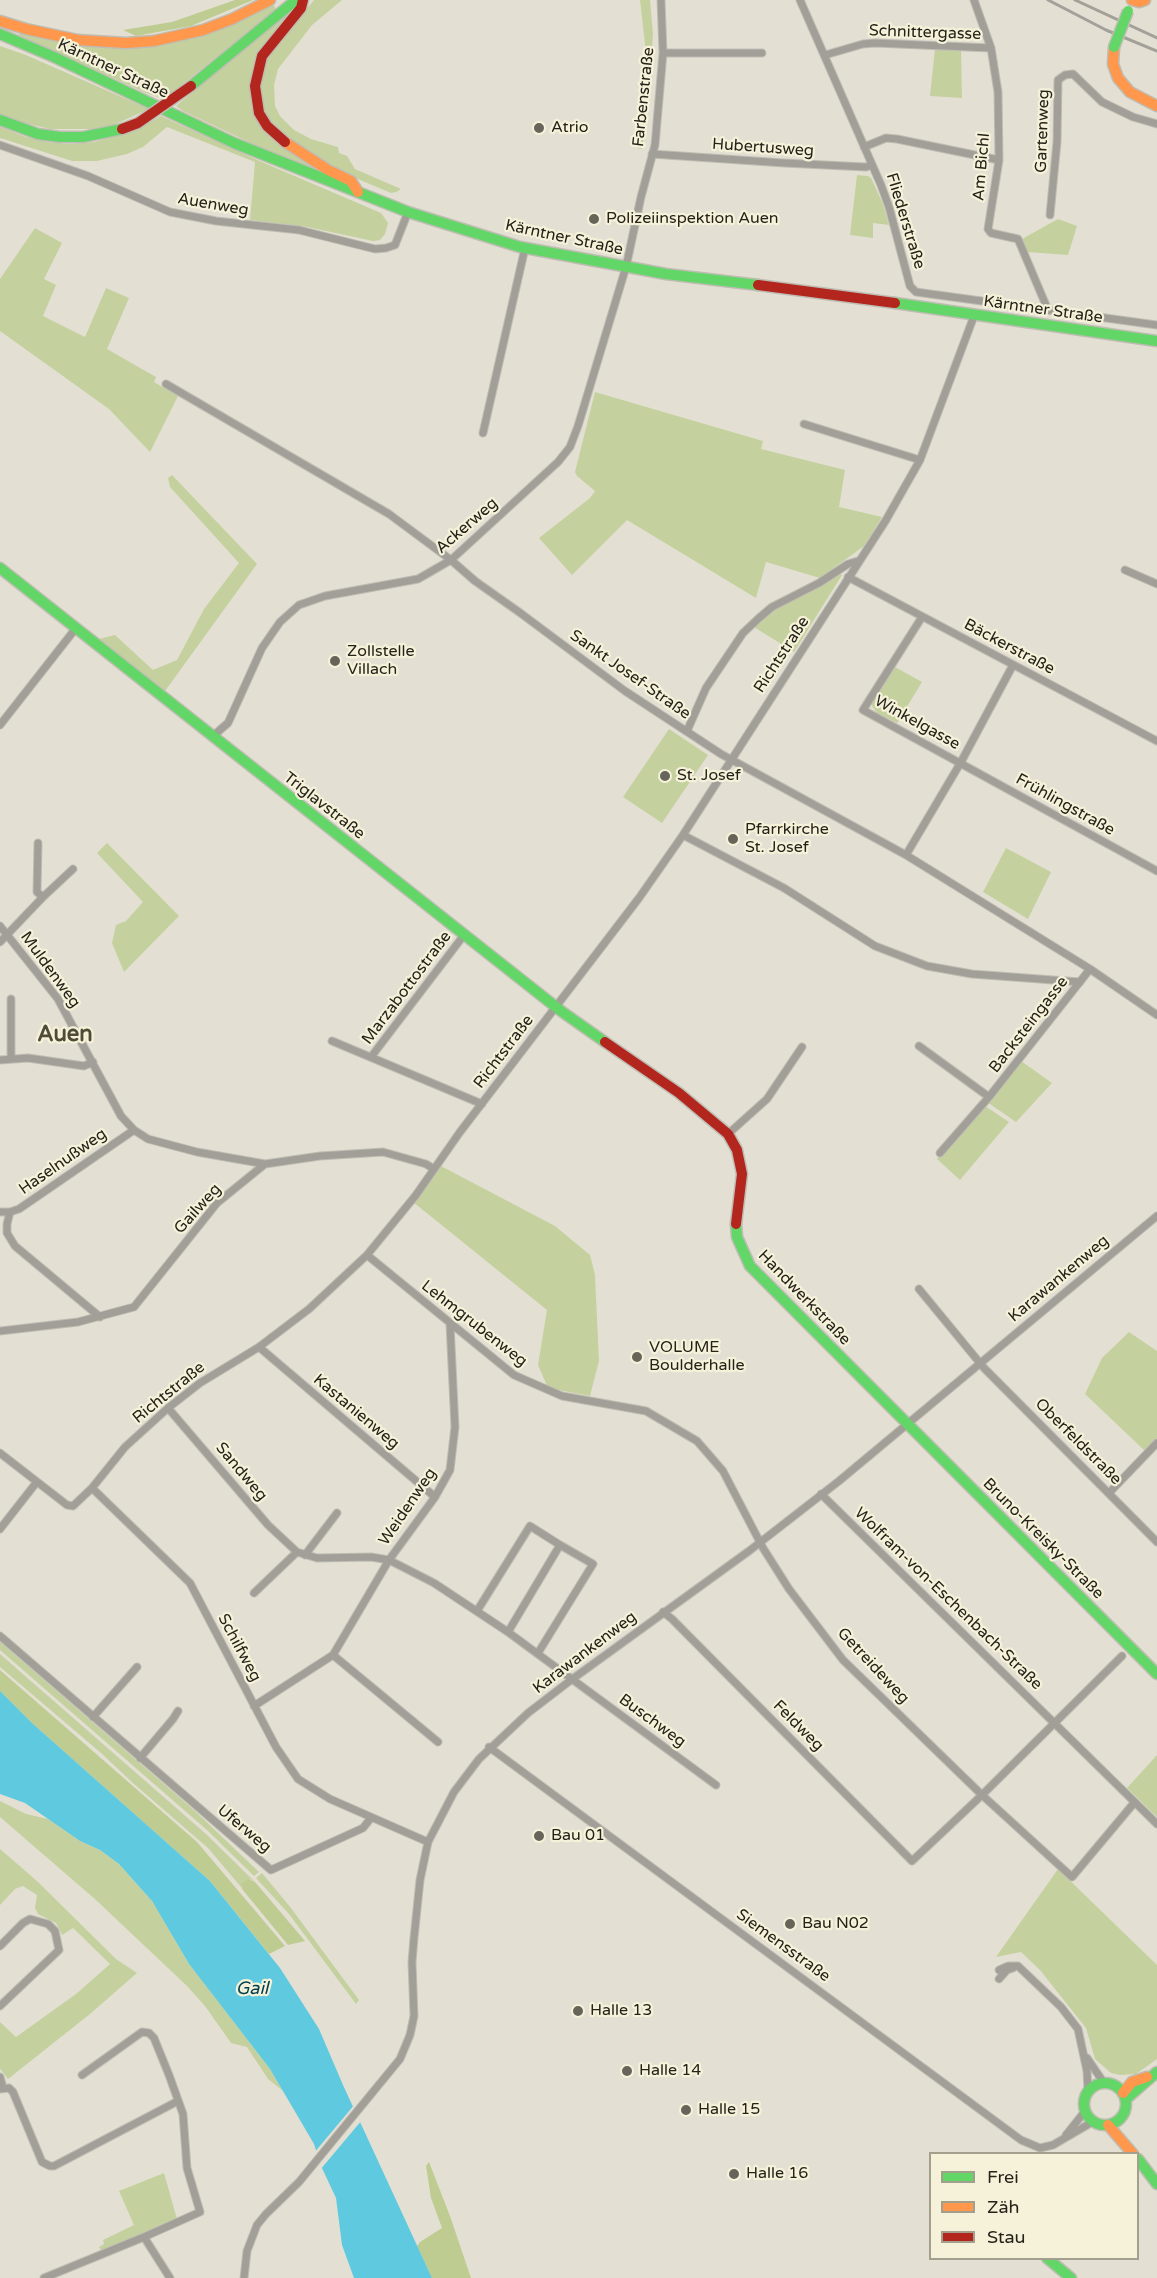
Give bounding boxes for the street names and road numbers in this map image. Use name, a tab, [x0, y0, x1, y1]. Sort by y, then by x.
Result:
street label: Schnittergasse	[868, 21, 982, 45]
street label: Kärntner Straße	[55, 35, 171, 103]
street label: Farbenstraße	[629, 46, 659, 148]
street label: Gartenweg	[1032, 89, 1054, 173]
street label: Am Bichl	[969, 132, 995, 202]
street label: Hubertusweg	[711, 135, 815, 161]
street label: Fliederstraße	[881, 171, 929, 271]
street label: Auenweg	[176, 189, 250, 221]
street label: Kärntner Straße	[503, 216, 625, 260]
street label: Kärntner Straße	[982, 292, 1104, 328]
street label: Ackerweg	[432, 494, 502, 558]
street label: Richtstraße	[750, 613, 814, 697]
street label: Bäckerstraße	[960, 615, 1058, 679]
street label: Sankt Josef-Straße	[566, 626, 694, 724]
street label: Winkelgasse	[871, 692, 963, 754]
street label: Triglavstraße	[280, 768, 368, 844]
street label: Frühlingstraße	[1012, 770, 1118, 840]
street label: Muldenweg	[16, 928, 84, 1012]
street label: Marzabottostraße	[358, 928, 456, 1048]
street label: Backsteingasse	[985, 973, 1073, 1077]
street label: Richtstraße	[470, 1011, 538, 1093]
street label: Haselnußweg	[15, 1125, 111, 1199]
street label: Gailweg	[171, 1180, 225, 1238]
street label: Karawankenweg	[1005, 1231, 1113, 1327]
street label: Handwerkstraße	[754, 1246, 854, 1350]
street label: Lehmgrubenweg	[417, 1277, 531, 1371]
street label: Richtstraße	[129, 1358, 209, 1428]
street label: Kastanienweg	[309, 1370, 403, 1454]
street label: Oberfeldstraße	[1031, 1395, 1125, 1489]
street label: Sandweg	[211, 1439, 271, 1505]
street label: Weidenweg	[375, 1465, 441, 1549]
street label: Bruno-Kreisky-Straße	[979, 1475, 1107, 1603]
street label: Wolfram-von-Eschenbach-Straße	[850, 1504, 1046, 1694]
street label: Karawankenweg	[529, 1608, 641, 1698]
street label: Schilfweg	[213, 1611, 265, 1685]
street label: Getreideweg	[833, 1624, 913, 1708]
street label: Buschweg	[615, 1690, 689, 1752]
street label: Feldweg	[769, 1697, 827, 1755]
street label: Uferweg	[213, 1801, 275, 1857]
street label: Siemensstraße	[732, 1905, 834, 1987]

